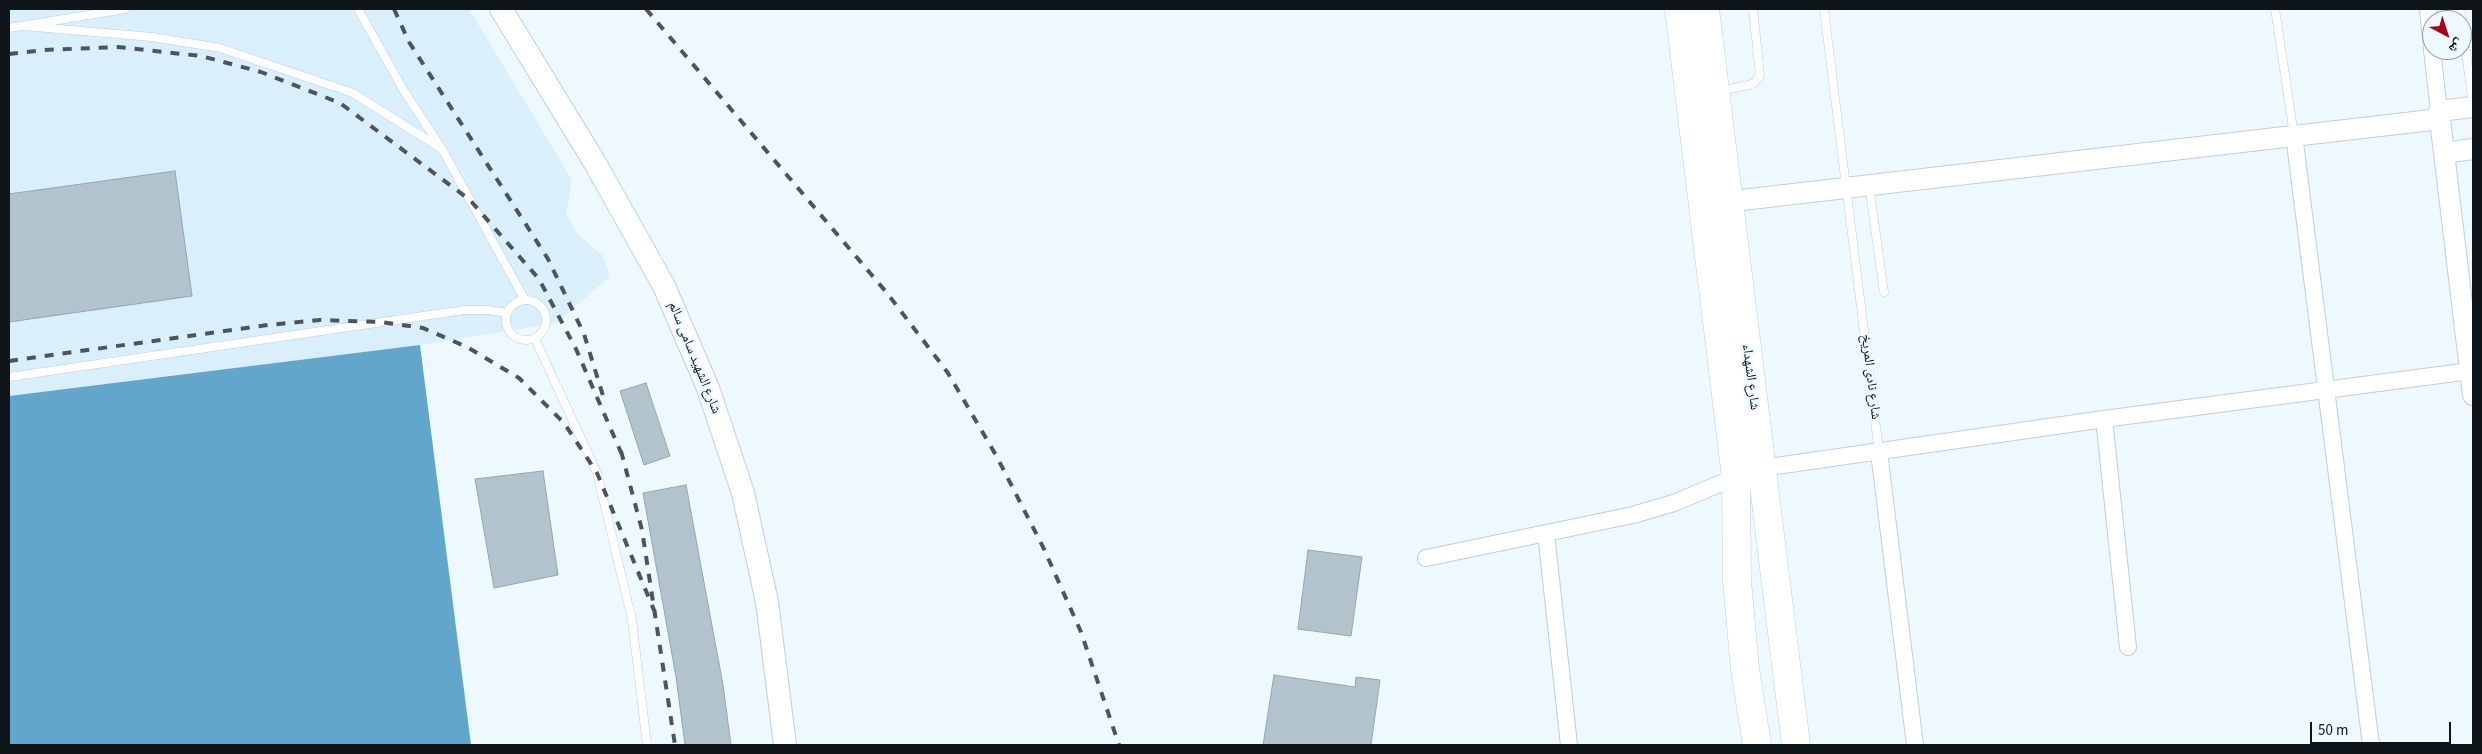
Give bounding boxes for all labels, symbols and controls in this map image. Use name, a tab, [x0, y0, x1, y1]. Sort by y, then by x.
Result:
north arrow	[2422, 10, 2472, 60]
text: ش	[2444, 33, 2468, 58]
street label: شارع الشهيد سامى سالم	[664, 299, 724, 417]
street label: شارع نادى المريخ	[1856, 333, 1884, 421]
street label: شارع الشهداء	[1738, 343, 1762, 411]
scale bar	[2312, 712, 2453, 744]
text: 50 m	[2318, 720, 2348, 741]

